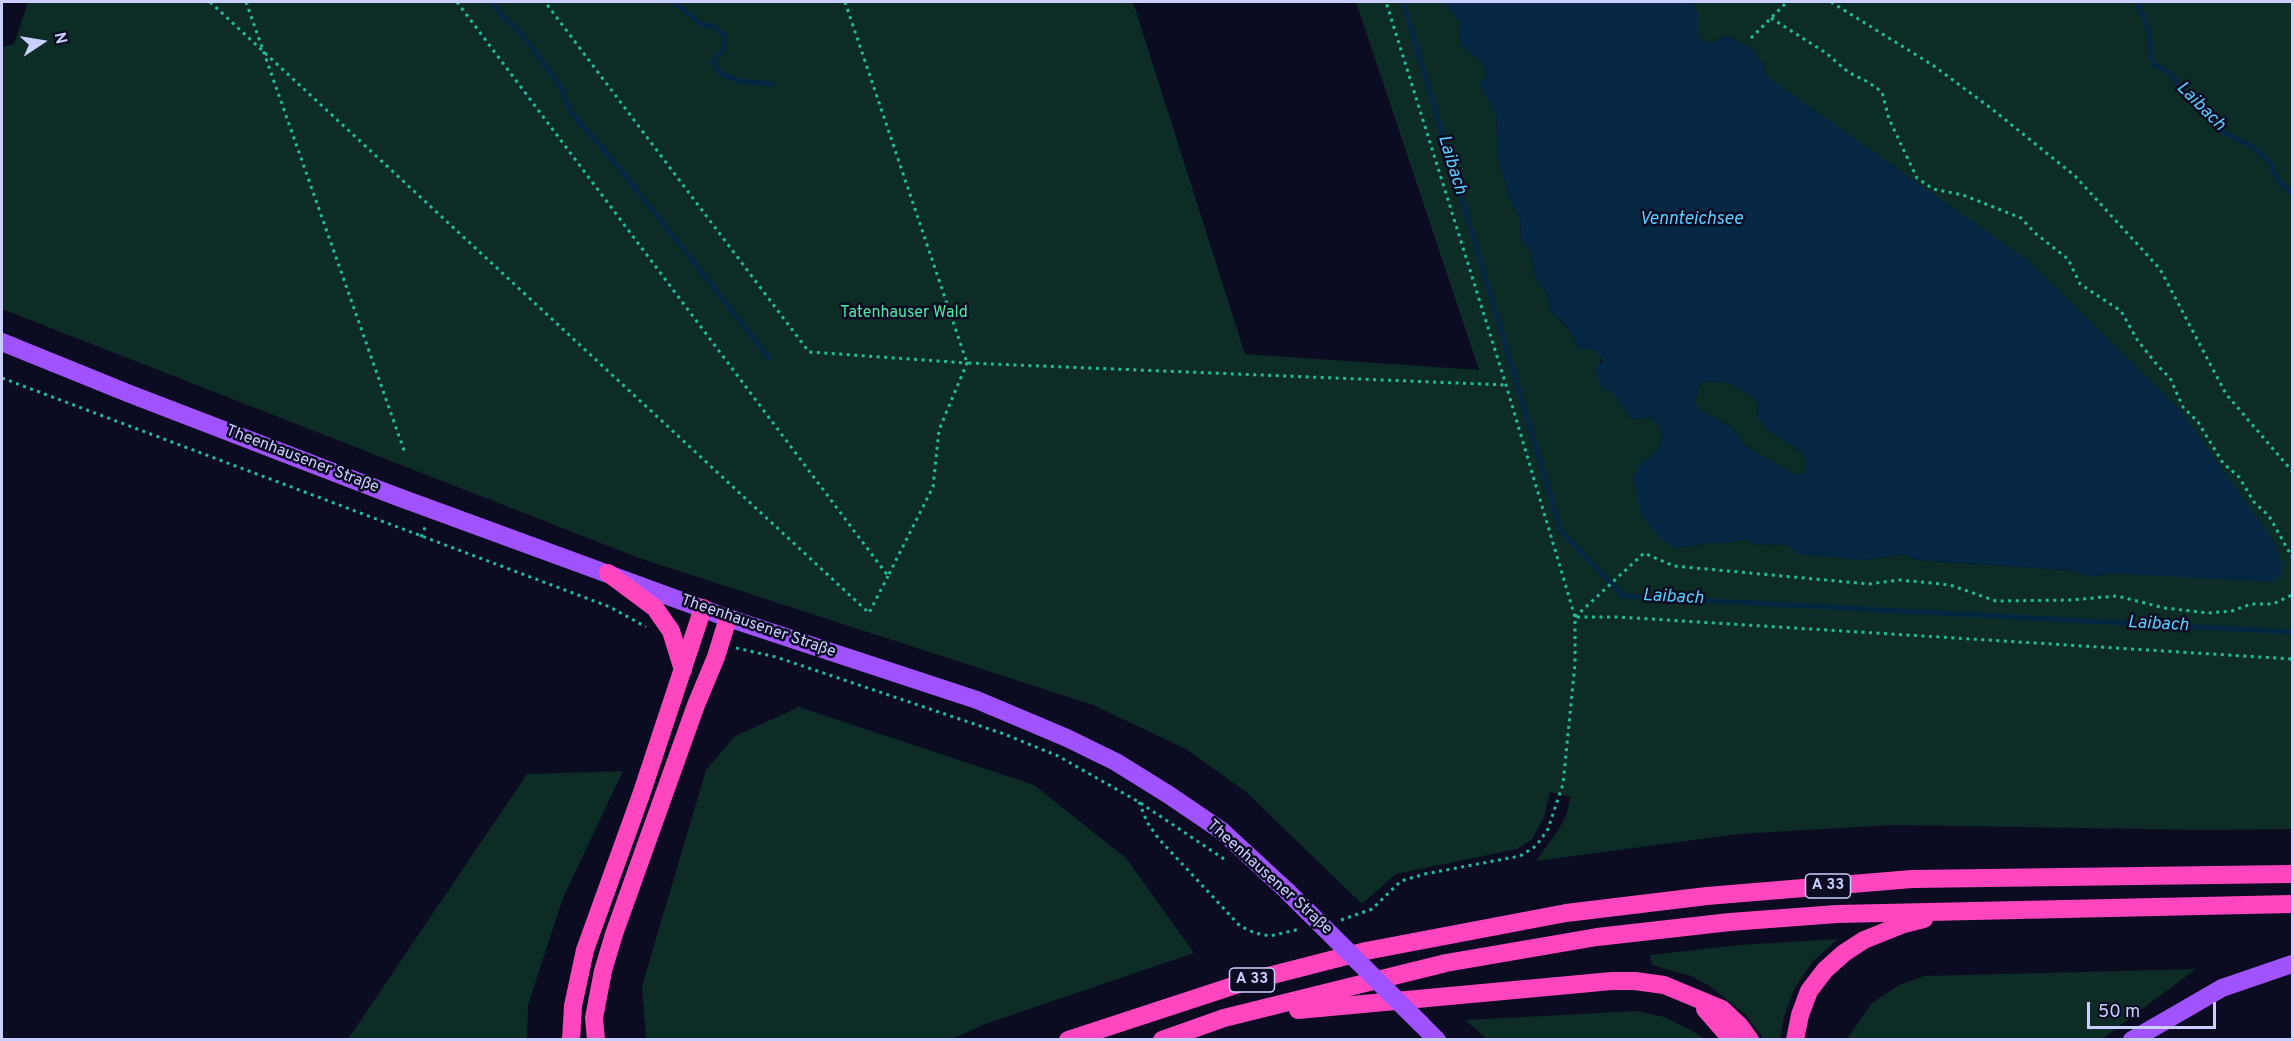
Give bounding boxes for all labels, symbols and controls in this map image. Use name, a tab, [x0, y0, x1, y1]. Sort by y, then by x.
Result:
north arrow	[12, 12, 72, 72]
text: N	[49, 31, 71, 46]
water label: Laibach	[2171, 78, 2229, 136]
water label: Laibach	[1432, 133, 1470, 197]
water label: Vennteichsee	[1639, 209, 1743, 231]
park label: Tatenhauser Wald	[840, 304, 968, 324]
street label: Theenhausener Straße	[223, 422, 381, 498]
water label: Laibach	[1642, 586, 1704, 610]
street label: Theenhausener Straße	[678, 591, 838, 663]
water label: Laibach	[2127, 613, 2189, 637]
street label: Theenhausener Straße	[1202, 817, 1336, 939]
road number: A 33	[1806, 874, 1850, 898]
road number: A 33	[1230, 968, 1274, 992]
scale bar	[2090, 990, 2219, 1028]
text: 50 m	[2098, 1001, 2140, 1024]

